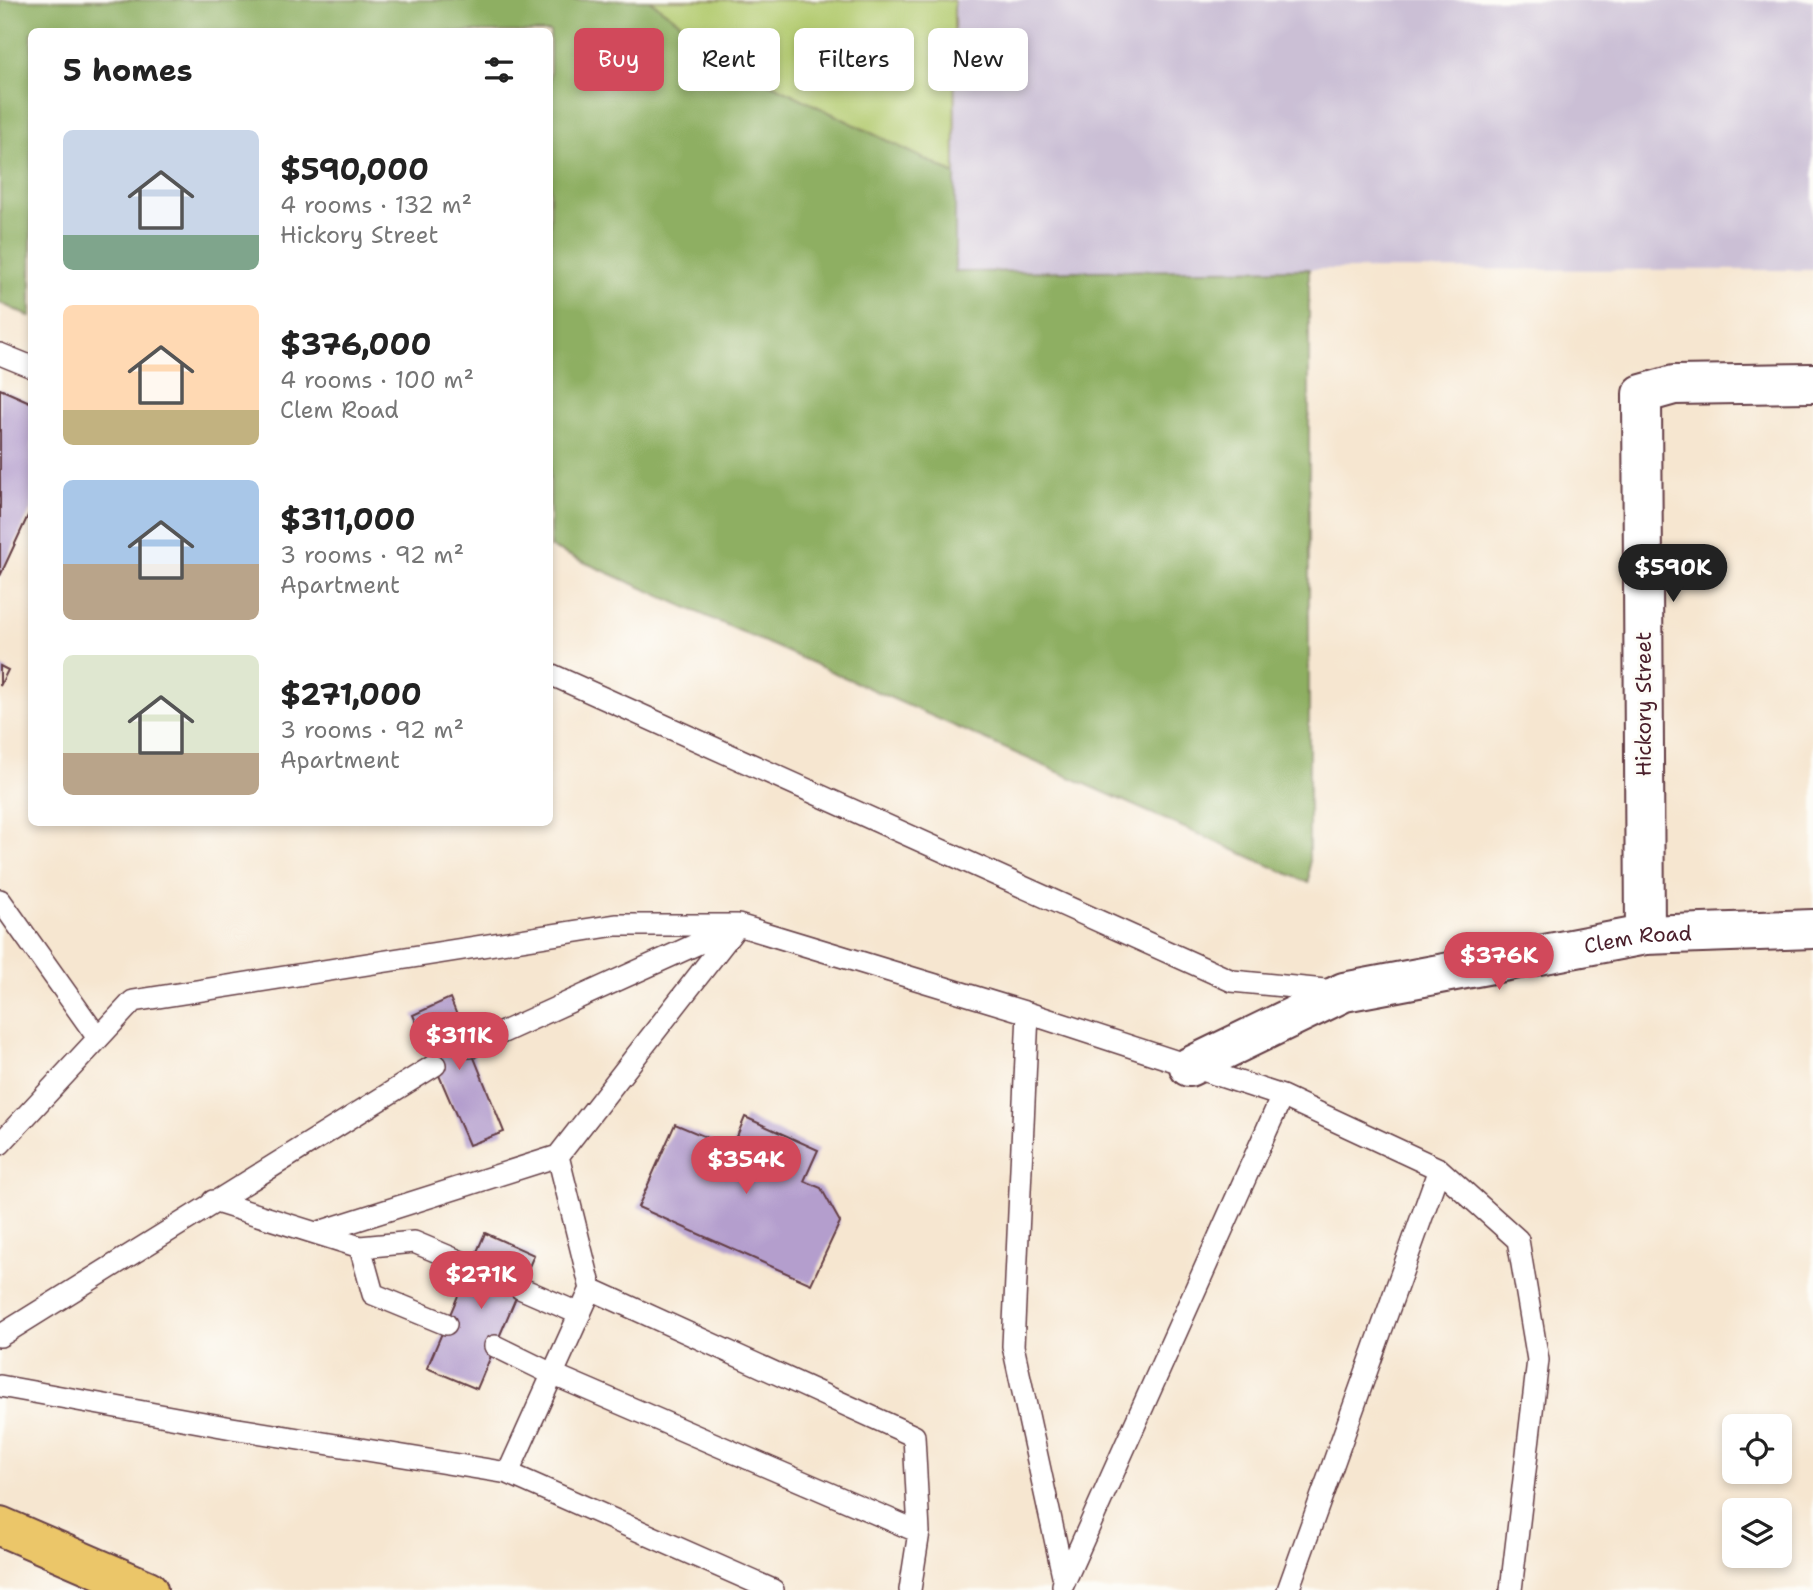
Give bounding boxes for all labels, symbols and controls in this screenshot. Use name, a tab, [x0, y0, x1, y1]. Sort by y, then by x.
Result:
chip: Buy	[574, 28, 664, 91]
chip: Rent	[678, 28, 780, 91]
chip: Filters	[794, 28, 914, 91]
chip: New	[928, 28, 1028, 91]
text: 5 homes	[63, 50, 193, 91]
icon: filters	[480, 51, 518, 89]
text: $590,000	[280, 149, 429, 190]
icon: home	[119, 158, 203, 242]
text: 4 rooms · 132 m²	[280, 190, 472, 220]
text: Hickory Street	[280, 220, 439, 250]
text: $376,000	[280, 324, 431, 365]
icon: home	[119, 333, 203, 417]
text: 4 rooms · 100 m²	[280, 365, 474, 395]
text: Clem Road	[280, 395, 399, 425]
text: $311,000	[280, 499, 416, 540]
icon: home	[119, 508, 203, 592]
text: 3 rooms · 92 m²	[280, 540, 464, 570]
pin: $590K	[1624, 544, 1722, 604]
text: $590K	[1634, 552, 1712, 582]
text: Apartment	[280, 570, 400, 600]
street label: Hickory Street	[1630, 632, 1658, 776]
text: $271,000	[280, 674, 422, 715]
icon: home	[119, 683, 203, 767]
text: 3 rooms · 92 m²	[280, 715, 464, 745]
text: Apartment	[280, 745, 400, 775]
street label: Clem Road	[1582, 919, 1692, 960]
pin: $376K	[1450, 932, 1548, 992]
text: $376K	[1460, 940, 1538, 970]
pin: $311K	[410, 1012, 508, 1072]
text: $311K	[426, 1020, 492, 1050]
pin: $354K	[697, 1136, 795, 1196]
text: $354K	[707, 1144, 785, 1174]
pin: $271K	[432, 1252, 530, 1311]
text: $271K	[445, 1259, 517, 1289]
map controls	[1722, 1414, 1792, 1568]
button: locate	[1722, 1414, 1792, 1484]
button: layers	[1722, 1498, 1792, 1568]

